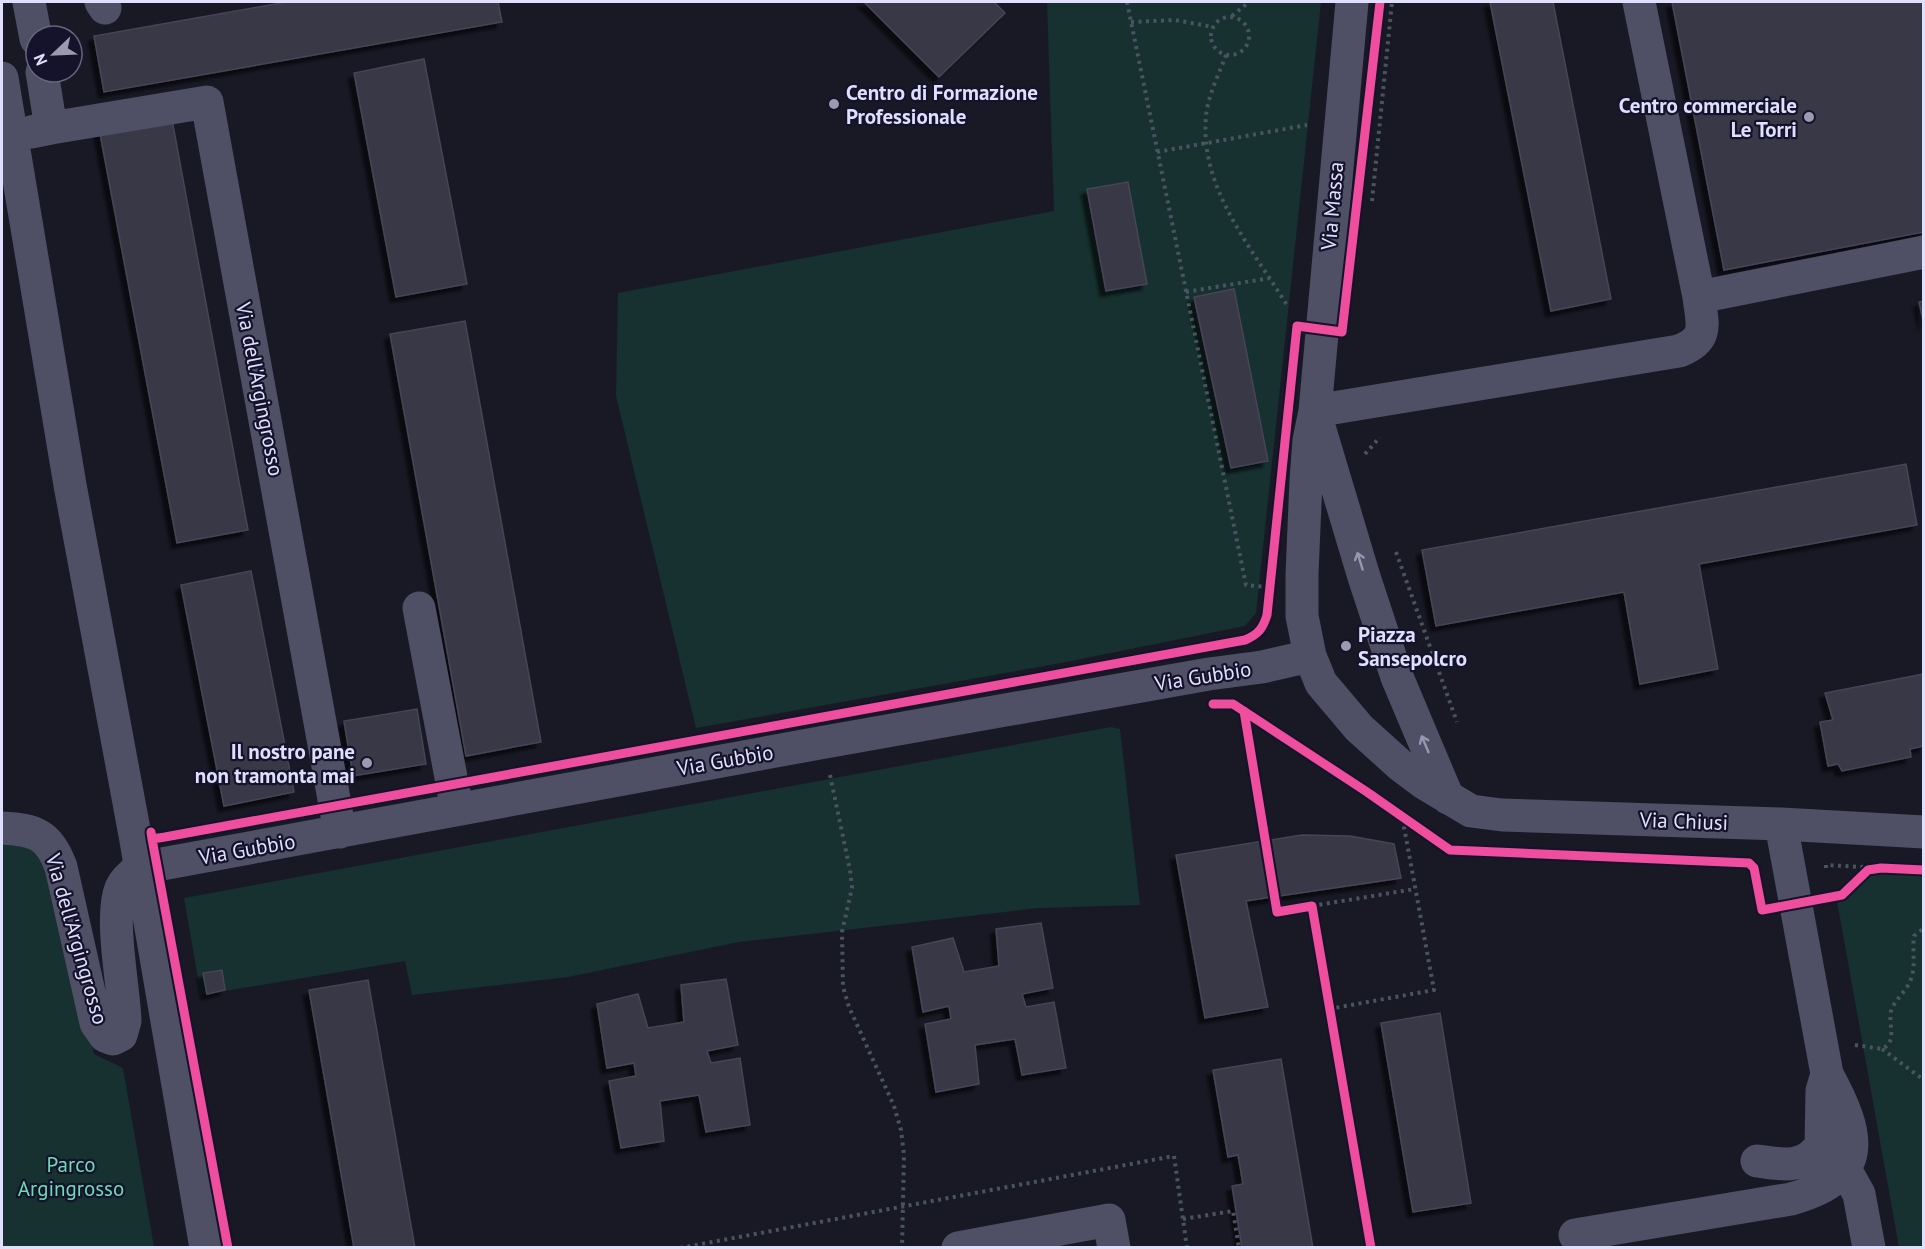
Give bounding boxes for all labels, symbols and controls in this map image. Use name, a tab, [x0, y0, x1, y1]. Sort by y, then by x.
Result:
north arrow	[24, 24, 84, 84]
text: N	[29, 51, 51, 69]
place label: Centro di Formazione Professionale	[846, 79, 1038, 130]
place label: Centro commerciale Le Torri	[1619, 92, 1797, 143]
marker: Centro di Formazione Professionale	[827, 97, 841, 111]
marker: Centro commerciale Le Torri	[1802, 110, 1816, 124]
street label: Via Massa	[1315, 161, 1349, 252]
street label: Via dell'Argingrosso	[230, 299, 290, 478]
one-way arrow	[1353, 552, 1364, 571]
place label: Piazza Sansepolcro	[1358, 621, 1467, 672]
marker: Piazza Sansepolcro	[1339, 639, 1353, 653]
street label: Via Gubbio	[1152, 655, 1253, 697]
one-way arrow	[1419, 735, 1430, 754]
place label: Il nostro pane non tramonta mai	[195, 738, 355, 789]
street label: Via Gubbio	[674, 738, 775, 782]
marker: Il nostro pane non tramonta mai	[360, 756, 374, 770]
street label: Via Chiusi	[1638, 806, 1729, 836]
street label: Via Gubbio	[196, 827, 297, 871]
street label: Via dell'Argingrosso	[39, 850, 114, 1027]
park label: Parco Argingrosso	[18, 1151, 124, 1202]

